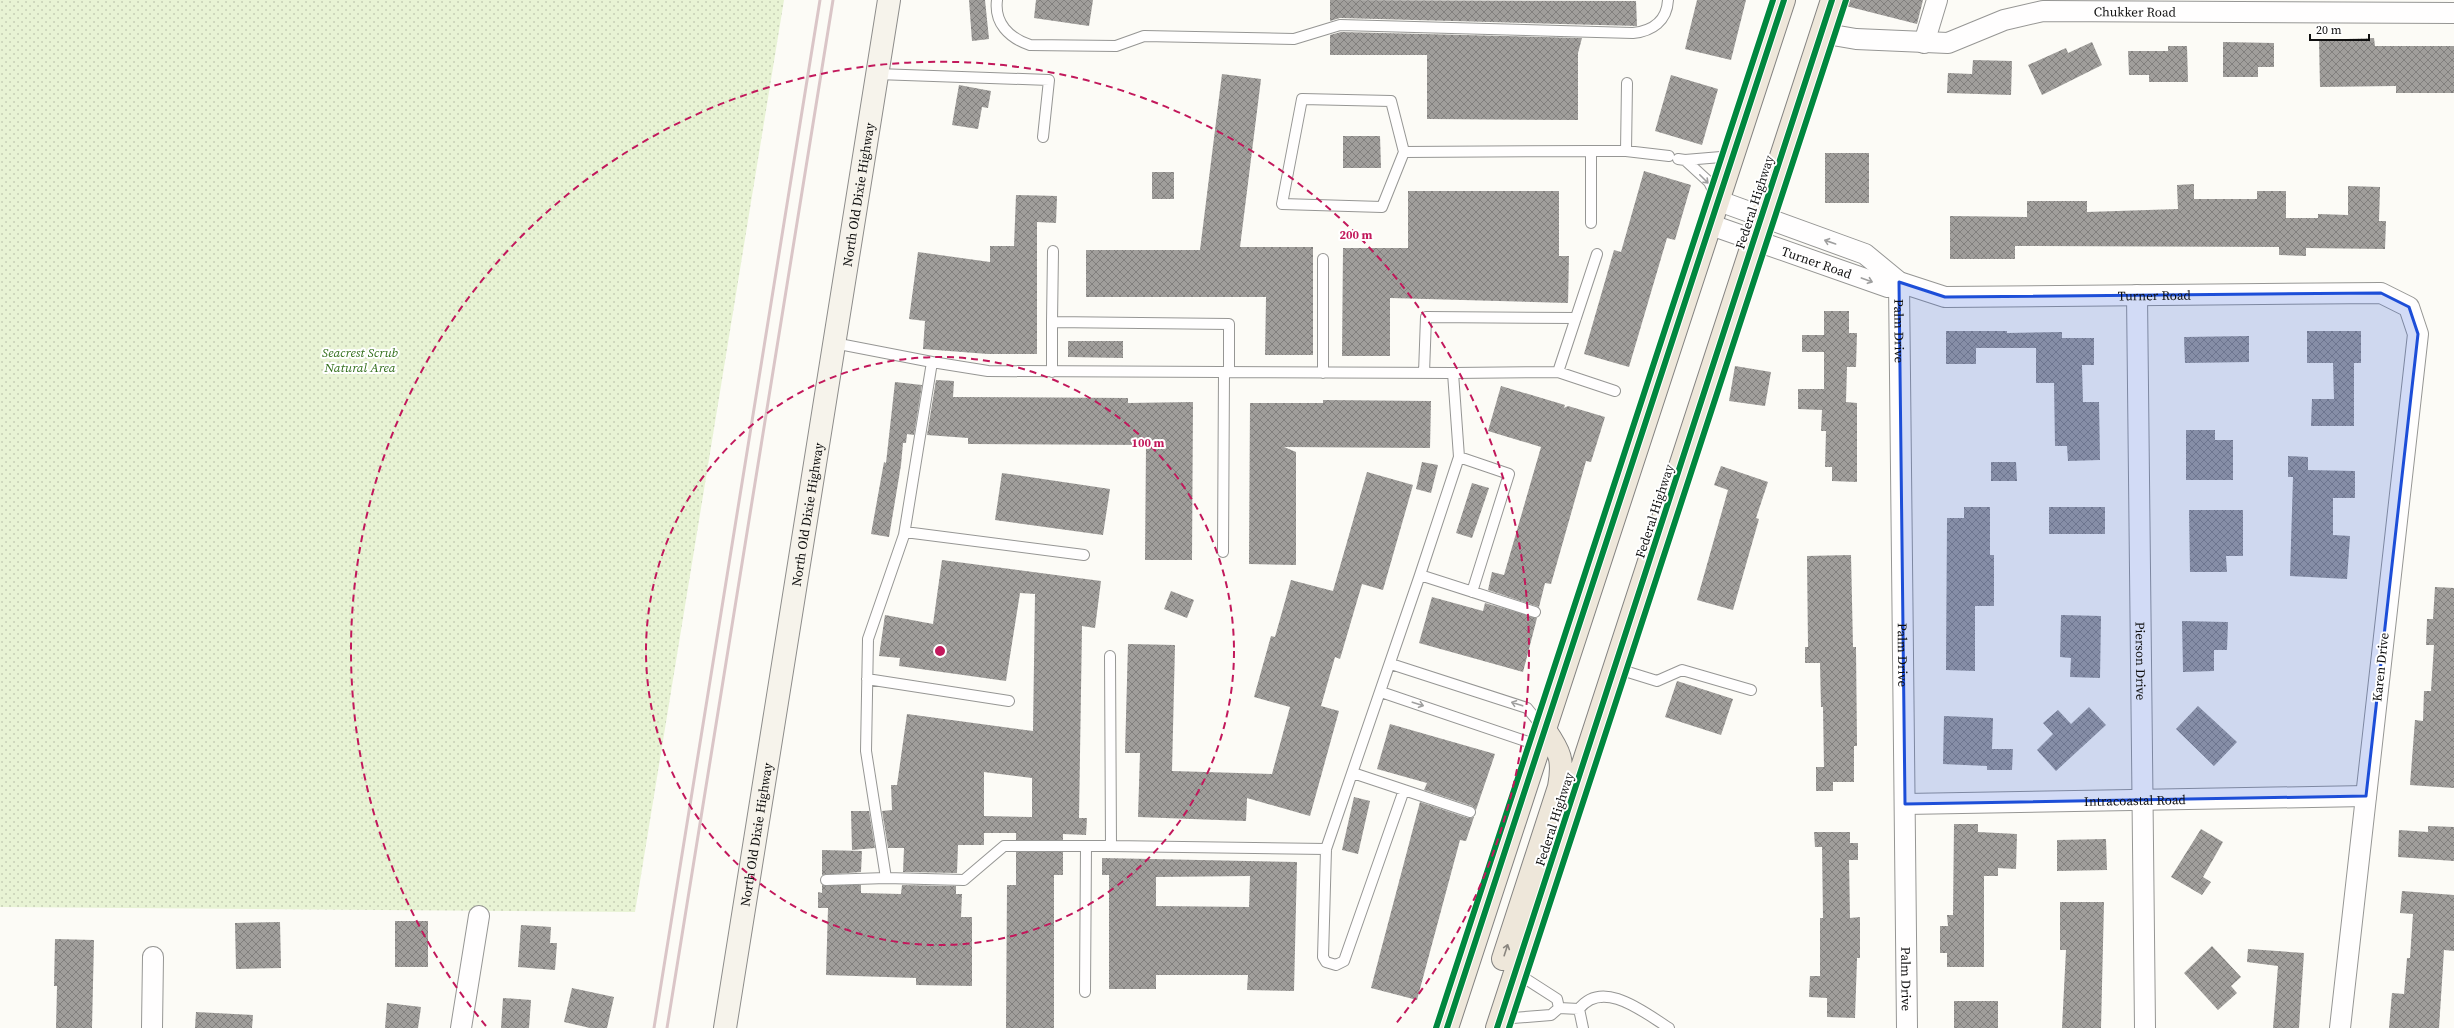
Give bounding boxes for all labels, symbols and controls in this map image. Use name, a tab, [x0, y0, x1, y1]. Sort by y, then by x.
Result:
street label: Chukker Road	[2094, 3, 2177, 21]
scale bar	[2310, 16, 2369, 42]
text: 20 m	[2316, 22, 2342, 38]
street label: North Old Dixie Highway	[839, 121, 878, 268]
street label: Federal Highway	[1731, 153, 1778, 251]
one-way arrow	[1700, 174, 1709, 184]
text: 200 m	[1340, 227, 1373, 243]
one-way arrow	[1823, 238, 1836, 245]
street label: Turner Road	[1779, 242, 1854, 283]
one-way arrow	[1860, 276, 1872, 284]
street label: Turner Road	[2118, 287, 2192, 304]
street label: Palm Drive	[1890, 299, 1908, 364]
park label: Seacrest Scrub Natural Area	[322, 344, 399, 376]
text: 100 m	[1132, 435, 1165, 451]
street label: North Old Dixie Highway	[788, 441, 827, 588]
street label: Federal Highway	[1631, 462, 1678, 560]
street label: Pierson Drive	[2132, 622, 2149, 701]
street label: Palm Drive	[1894, 623, 1911, 688]
street label: Karen Drive	[2368, 631, 2393, 702]
centre of rings	[933, 644, 947, 658]
one-way arrow	[1511, 700, 1524, 707]
one-way arrow	[1412, 701, 1424, 709]
street label: North Old Dixie Highway	[737, 761, 776, 908]
street label: Federal Highway	[1531, 770, 1578, 868]
street label: Intracoastal Road	[2084, 791, 2187, 810]
one-way arrow	[1503, 944, 1511, 956]
street label: Palm Drive	[1897, 947, 1915, 1012]

